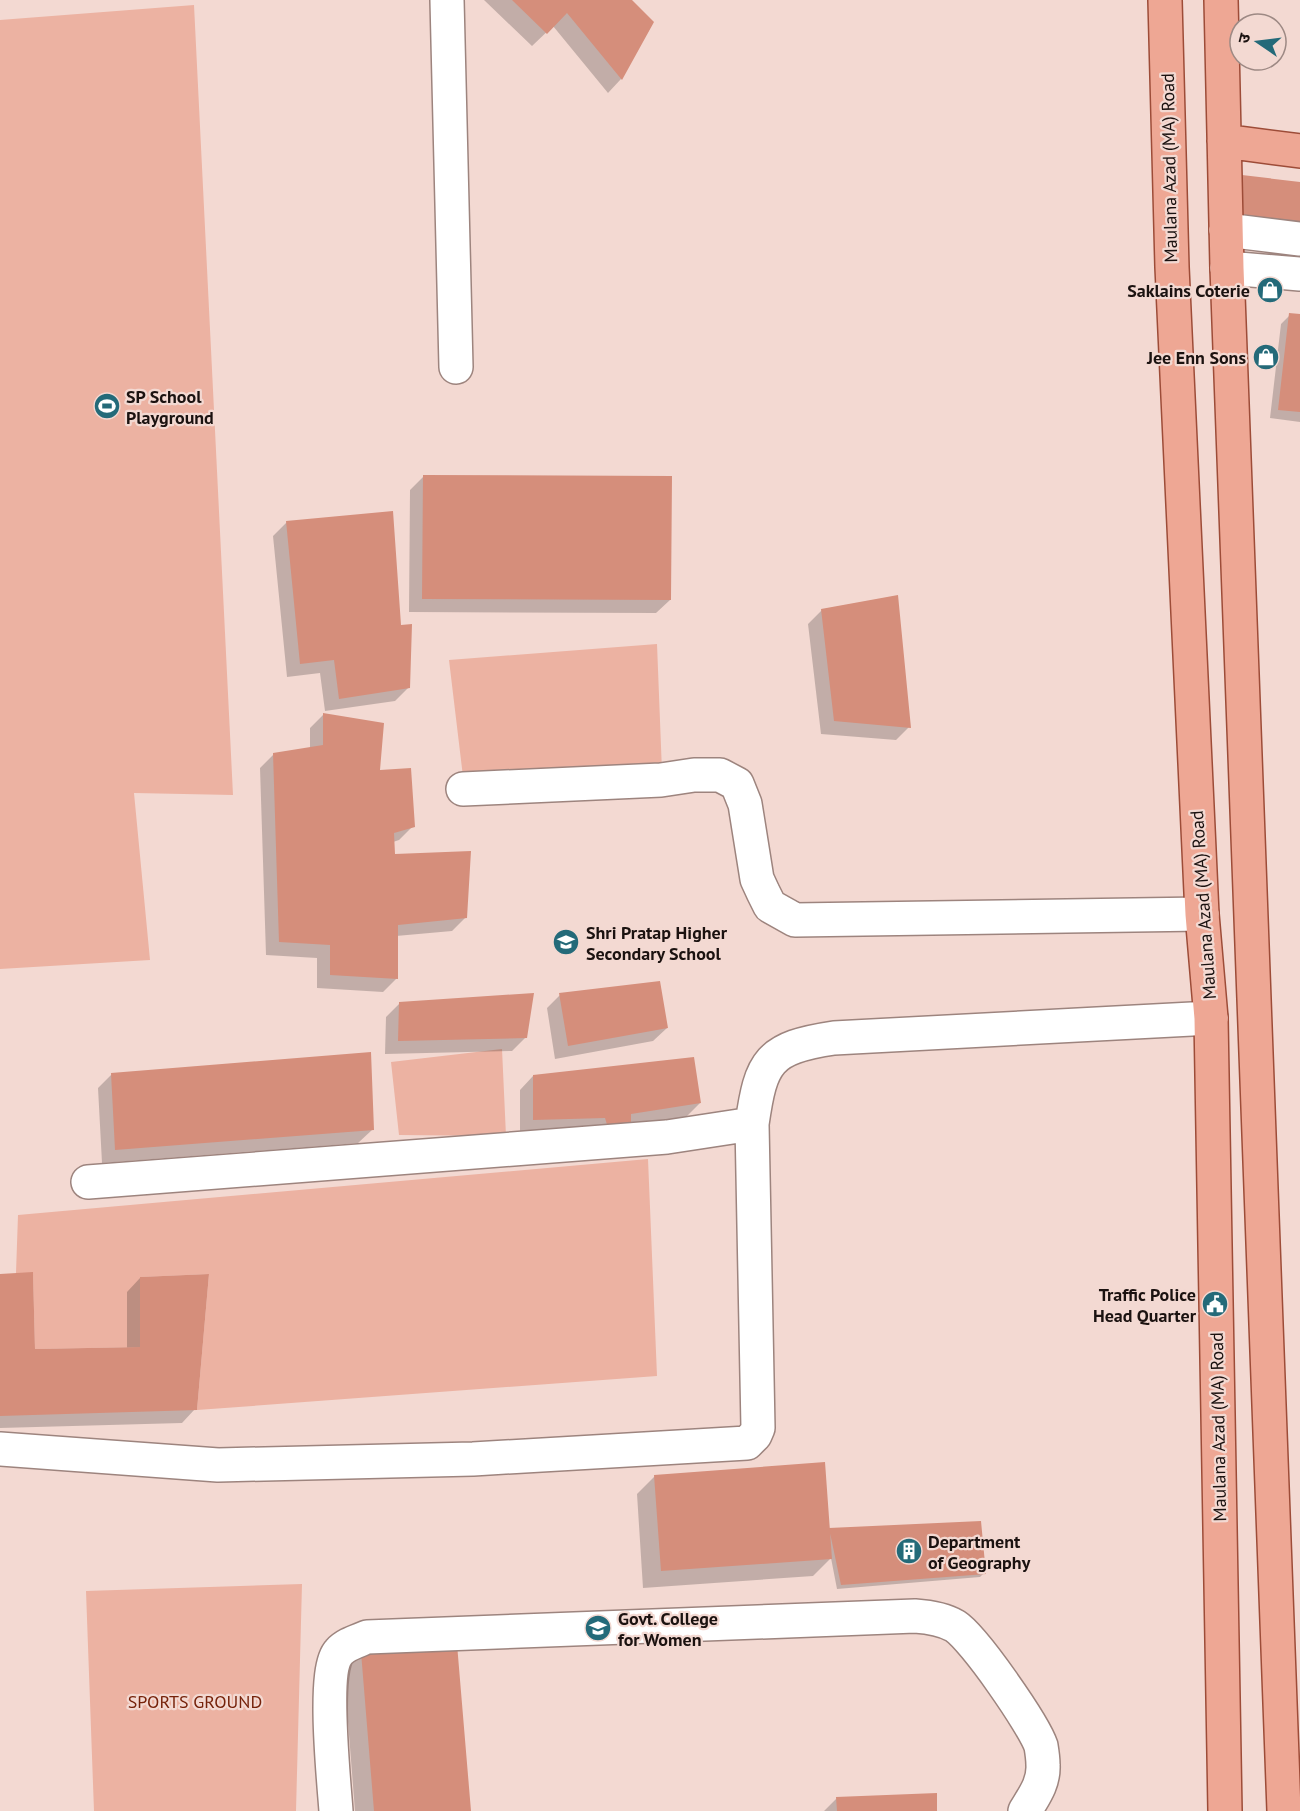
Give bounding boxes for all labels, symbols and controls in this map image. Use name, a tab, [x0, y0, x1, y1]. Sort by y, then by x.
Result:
north arrow	[1228, 12, 1288, 72]
text: उ	[1233, 31, 1254, 45]
street label: Maulana Azad (MA) Road	[1156, 73, 1182, 263]
shop icon: Saklains Coterie	[1255, 275, 1285, 305]
place label: Saklains Coterie	[1127, 279, 1250, 302]
shop icon: Jee Enn Sons	[1251, 342, 1281, 372]
place label: Jee Enn Sons	[1146, 346, 1246, 369]
place label: SP School Playground	[126, 385, 214, 429]
sports icon: SP School Playground	[92, 391, 122, 421]
street label: Maulana Azad (MA) Road	[1185, 810, 1221, 1000]
place label: Shri Pratap Higher Secondary School	[586, 921, 728, 965]
school or university icon: Shri Pratap Higher Secondary School	[551, 927, 581, 957]
place label: Traffic Police Head Quarter	[1093, 1283, 1197, 1327]
public building icon: Traffic Police Head Quarter	[1200, 1289, 1230, 1319]
street label: Maulana Azad (MA) Road	[1205, 1332, 1231, 1522]
place label: Department of Geography	[928, 1530, 1031, 1574]
building icon: Department of Geography	[894, 1536, 924, 1566]
place label: Govt. College for Women	[618, 1607, 718, 1651]
school or university icon: Govt. College for Women	[583, 1613, 613, 1643]
park label: SPORTS GROUND	[128, 1690, 262, 1713]

